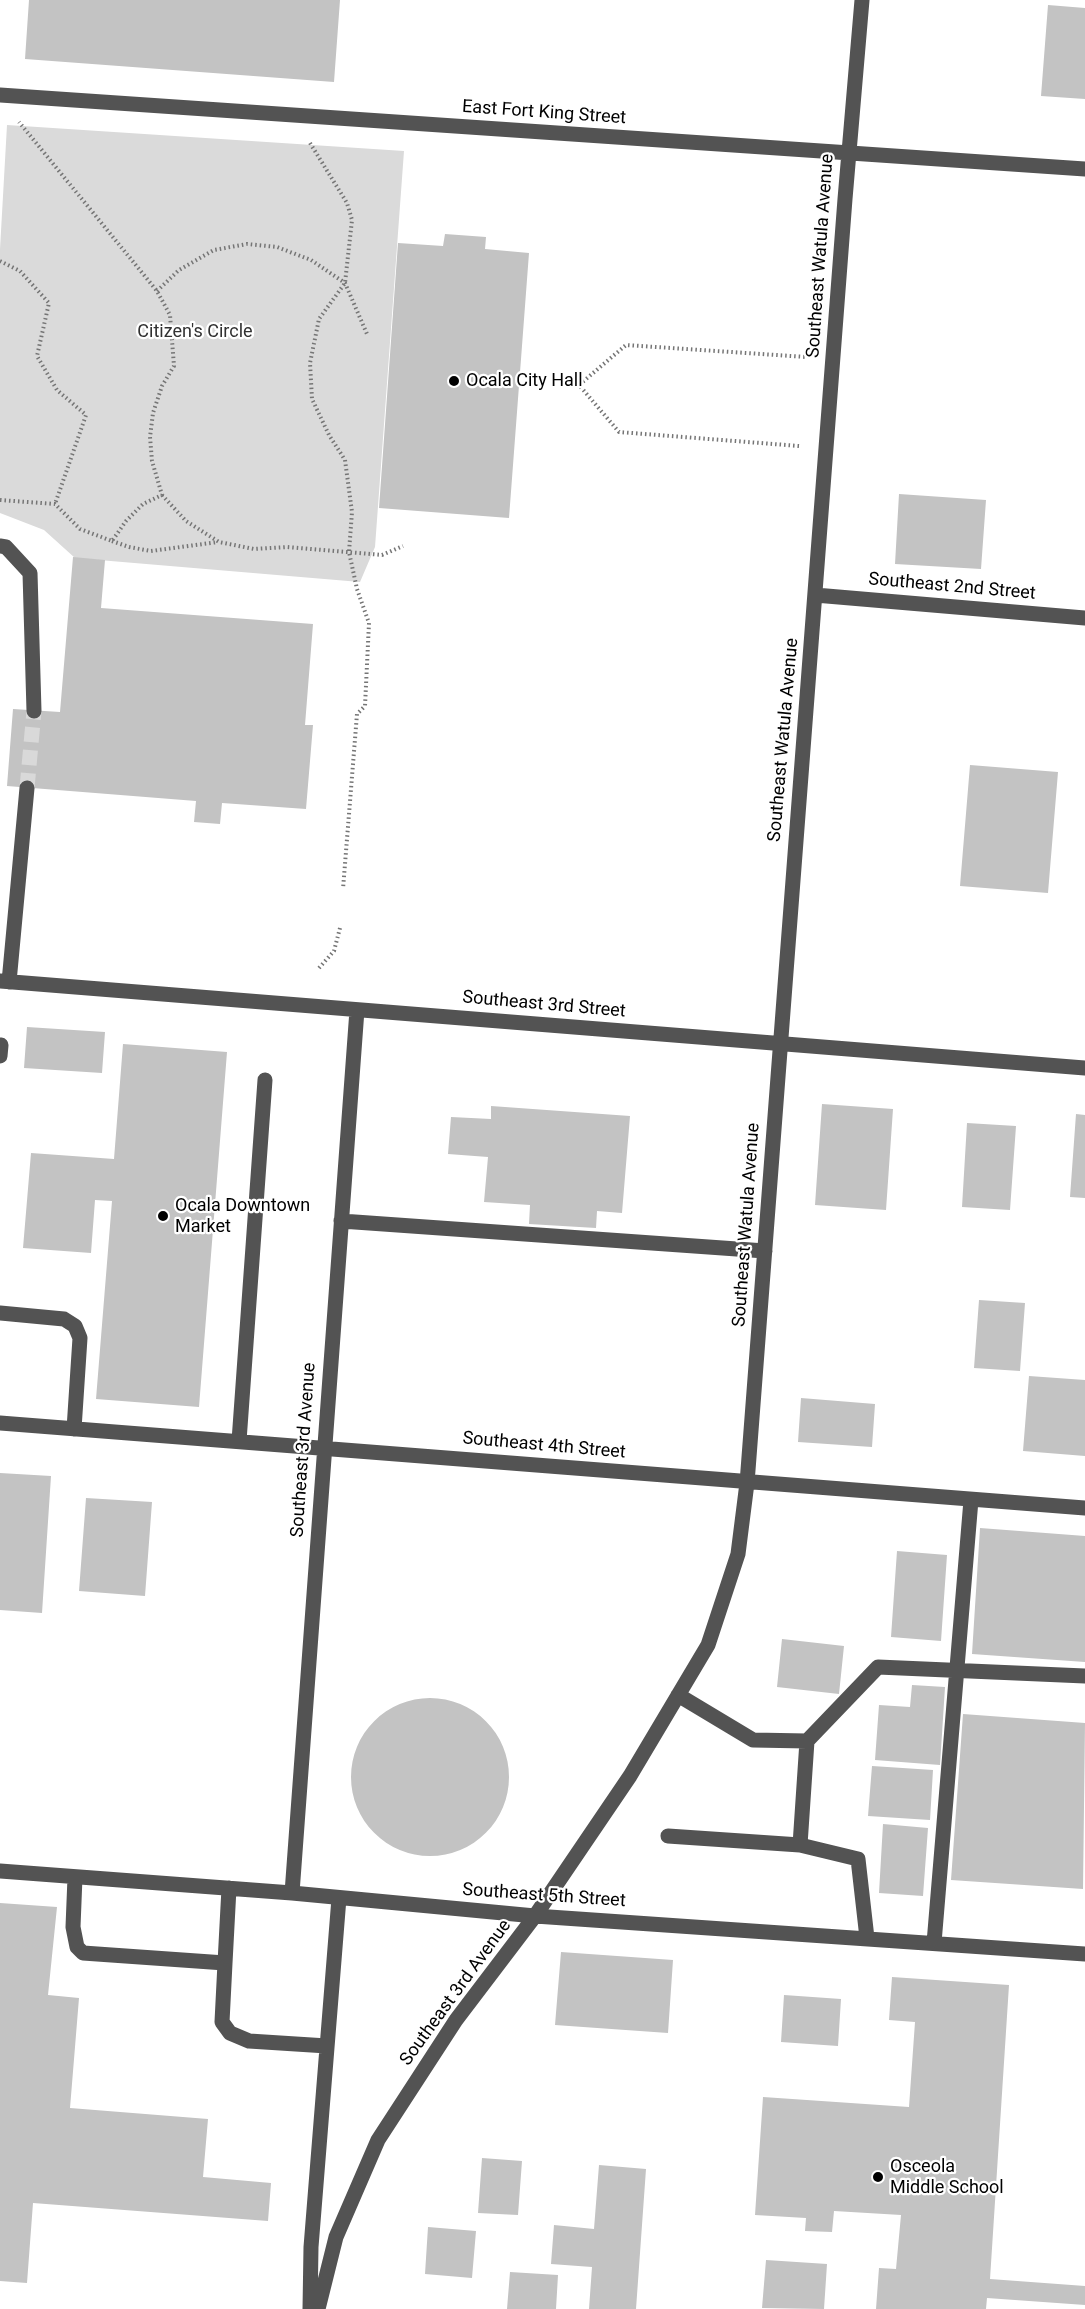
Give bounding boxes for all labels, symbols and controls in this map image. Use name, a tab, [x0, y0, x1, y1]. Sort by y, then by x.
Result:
street label: East Fort King Street	[461, 96, 627, 130]
street label: Southeast Watula Avenue	[803, 153, 839, 359]
park label: Citizen's Circle	[137, 321, 253, 343]
place label: Ocala City Hall	[466, 370, 583, 392]
marker: Ocala City Hall	[447, 374, 461, 388]
street label: Southeast 2nd Street	[867, 569, 1037, 605]
street label: Southeast Watula Avenue	[764, 637, 804, 843]
street label: Southeast 3rd Street	[461, 987, 627, 1023]
street label: Southeast Watula Avenue	[729, 1122, 765, 1328]
place label: Ocala Downtown Market	[175, 1195, 310, 1238]
marker: Ocala Downtown Market	[156, 1209, 170, 1223]
street label: Southeast 3rd Avenue	[287, 1362, 321, 1538]
street label: Southeast 4th Street	[462, 1428, 626, 1464]
street label: Southeast 5th Street	[462, 1880, 626, 1912]
street label: Southeast 3rd Avenue	[396, 1916, 516, 2070]
place label: Osceola Middle School	[890, 2156, 1004, 2198]
marker: Osceola Middle School	[871, 2170, 885, 2184]

